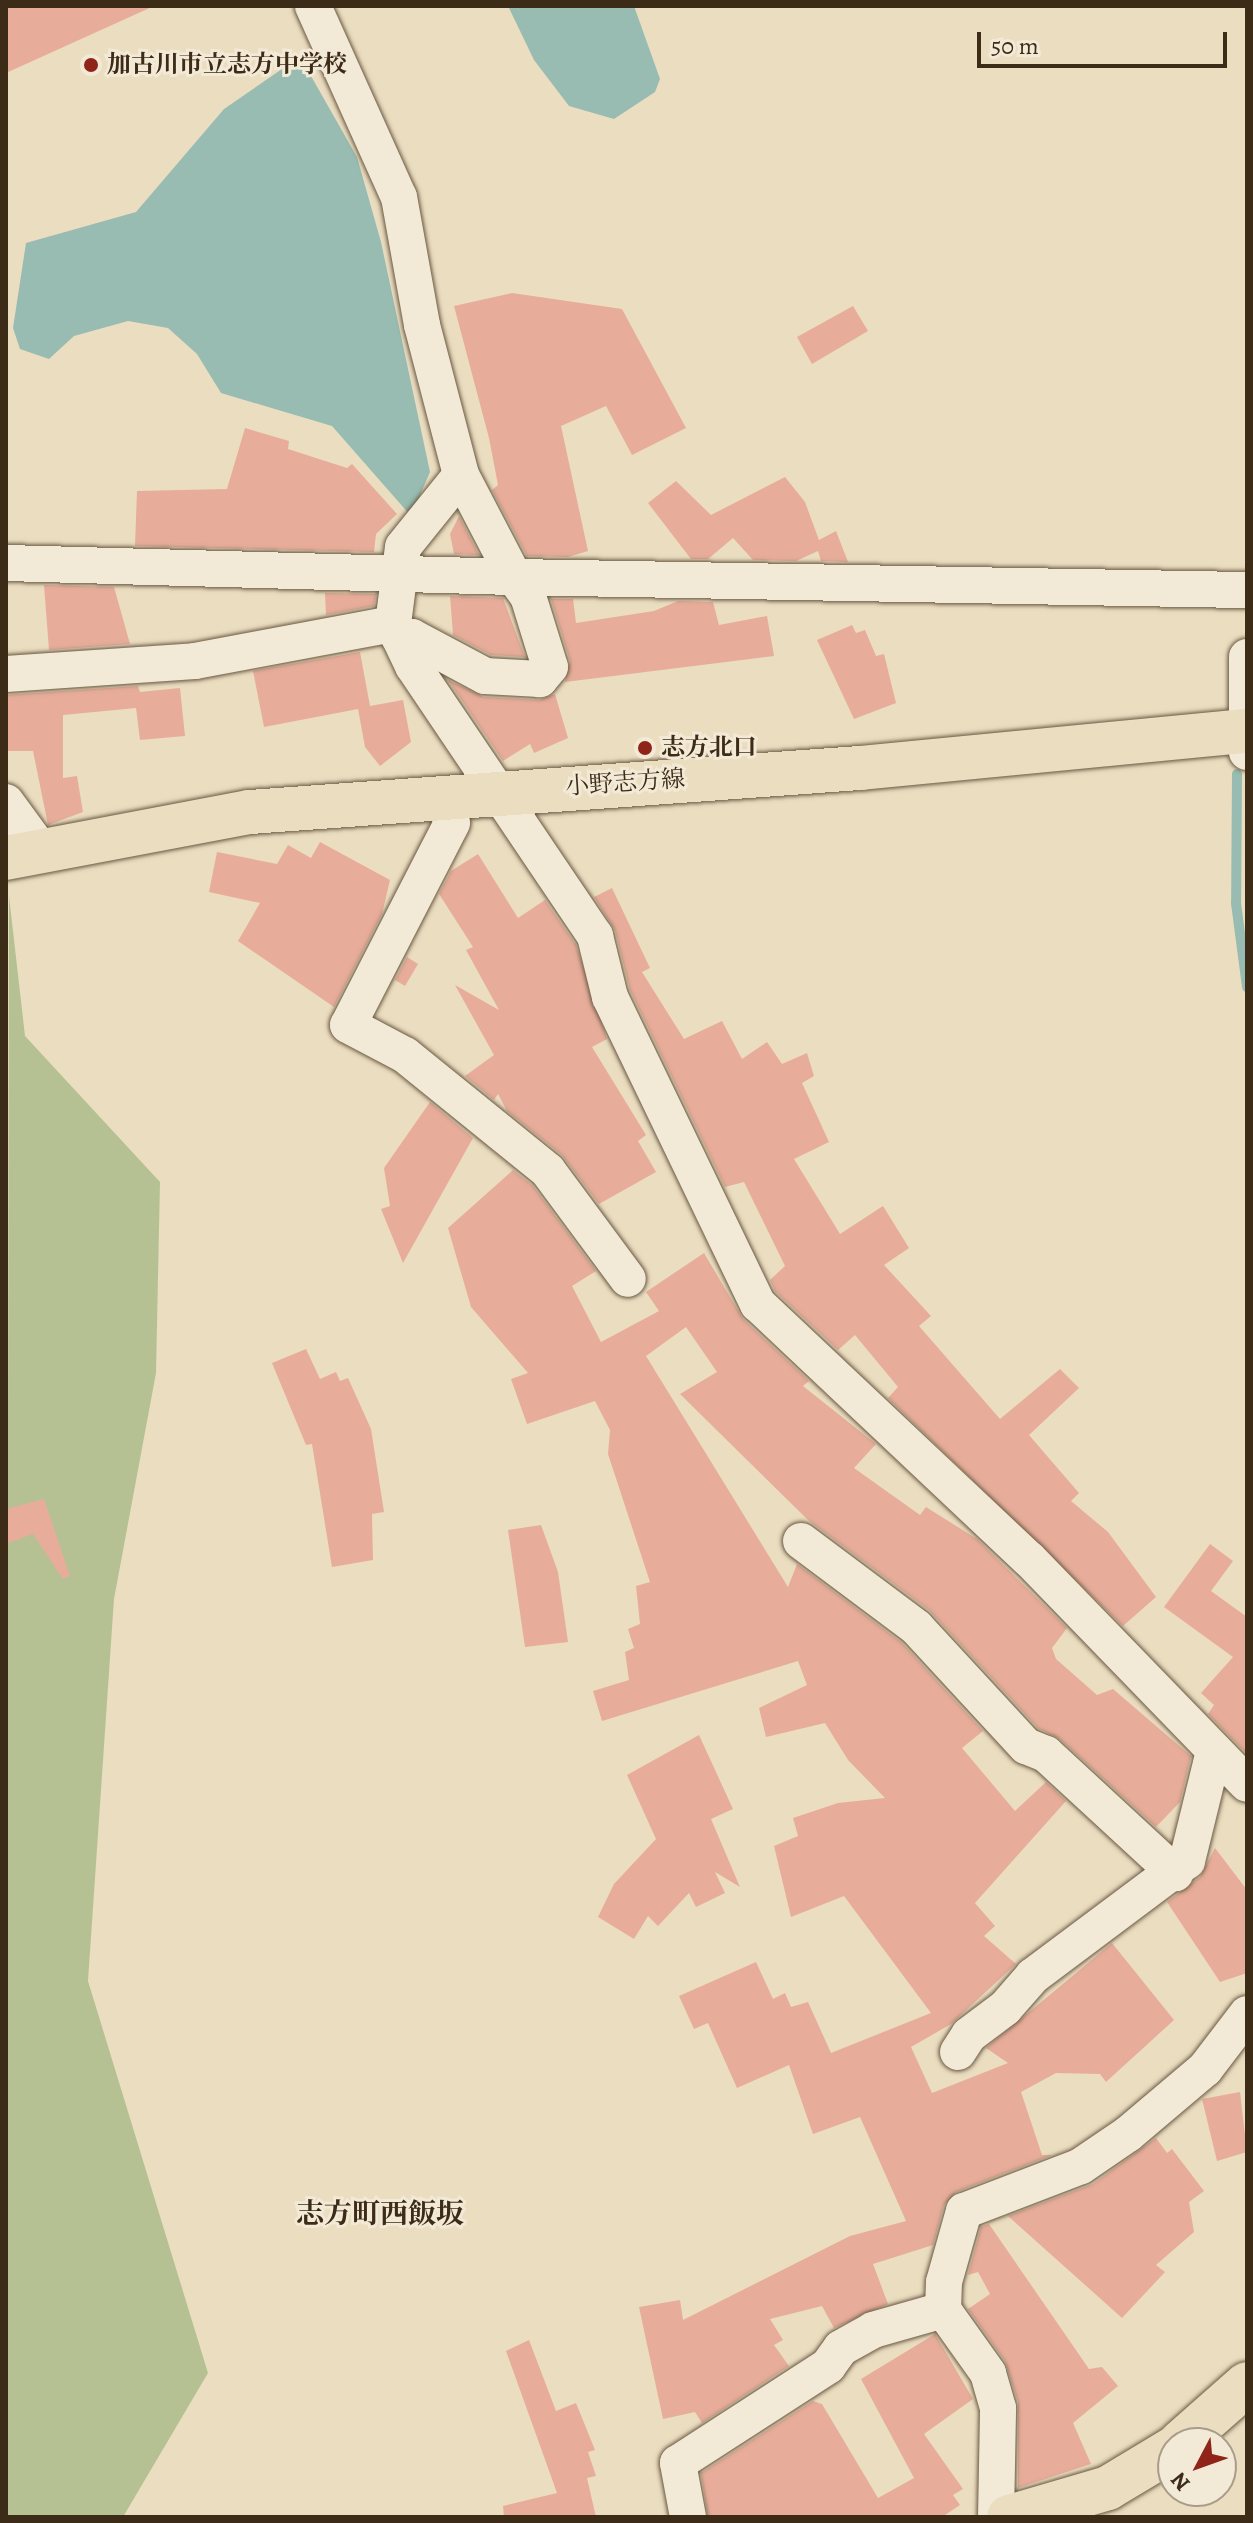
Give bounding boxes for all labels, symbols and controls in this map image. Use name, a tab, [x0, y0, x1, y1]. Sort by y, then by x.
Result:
scale bar	[981, 16, 1231, 66]
text: 50 m	[991, 30, 1039, 62]
place label: 加古川市立志方中学校	[107, 51, 347, 79]
marker: 加古川市立志方中学校	[82, 56, 100, 74]
place label: 志方北口	[661, 734, 757, 762]
marker: 志方北口	[636, 739, 654, 757]
street label: 小野志方線	[564, 764, 686, 802]
district label: 志方町西飯坂	[296, 2197, 464, 2231]
north arrow	[1157, 2427, 1237, 2507]
text: N	[1164, 2466, 1197, 2497]

